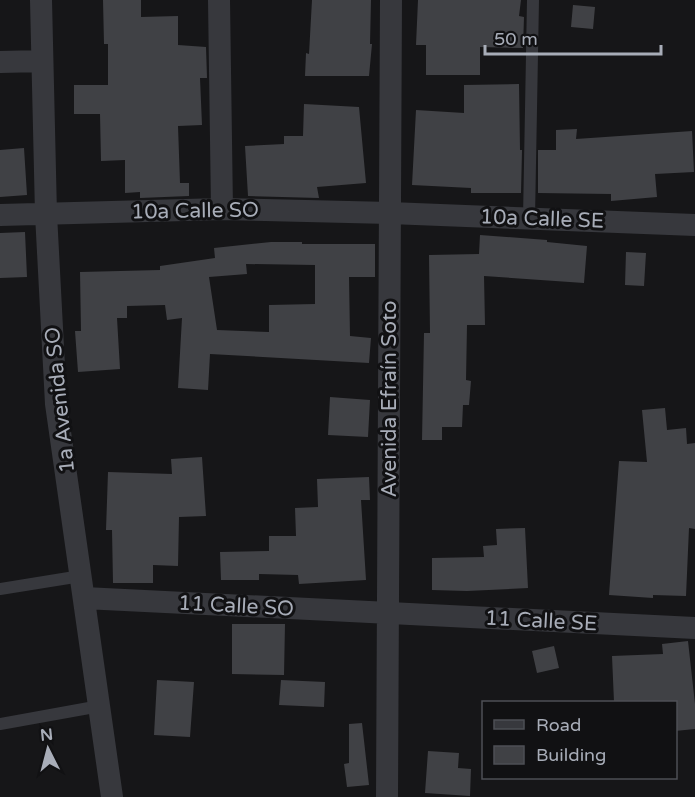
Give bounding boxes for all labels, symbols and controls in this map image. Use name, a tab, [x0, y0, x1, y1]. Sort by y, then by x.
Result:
scale bar	[485, 18, 660, 56]
text: 50 m	[494, 28, 538, 50]
street label: 10a Calle SO	[131, 197, 259, 225]
street label: 10a Calle SE	[480, 204, 604, 234]
street label: Avenida Efraín Soto	[377, 300, 402, 498]
street label: 1a Avenida SO	[40, 326, 80, 474]
street label: 11 Calle SO	[177, 590, 295, 622]
street label: 11 Calle SE	[484, 606, 598, 636]
legend	[482, 701, 677, 779]
text: Road	[536, 714, 581, 736]
north arrow	[18, 719, 78, 779]
text: N	[39, 724, 54, 746]
text: Building	[536, 744, 606, 766]

